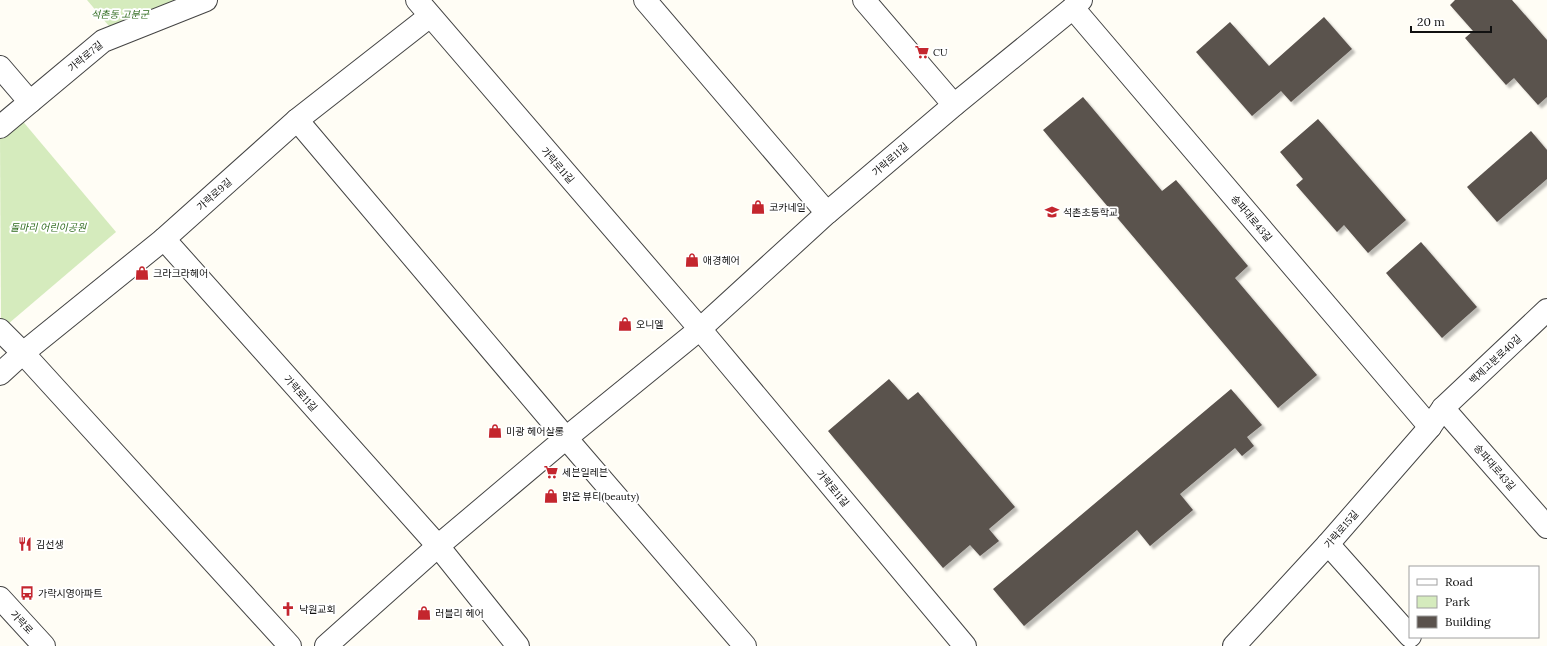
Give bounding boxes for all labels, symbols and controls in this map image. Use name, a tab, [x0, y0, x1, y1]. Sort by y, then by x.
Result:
park label: 석촌동 고분군	[91, 8, 150, 21]
scale bar	[1411, 8, 1491, 34]
text: 20 m	[1417, 14, 1445, 29]
street label: 가락로7길	[65, 38, 105, 75]
supermarket icon: CU	[914, 44, 930, 60]
place label: CU	[933, 46, 948, 59]
street label: 가락로11길	[869, 140, 911, 179]
street label: 가락로11길	[538, 144, 577, 186]
street label: 가락로9길	[194, 175, 235, 213]
street label: 송파대로43길	[1228, 192, 1275, 244]
shop icon: 코카네일	[750, 199, 766, 215]
place label: 코카네일	[769, 201, 806, 214]
school or university icon: 석촌초등학교	[1044, 204, 1060, 220]
place label: 석촌초등학교	[1063, 206, 1118, 219]
park label: 돌마리 어린이공원	[10, 221, 87, 234]
shop icon: 애경헤어	[684, 252, 700, 268]
place label: 애경헤어	[703, 254, 740, 267]
shop icon: 크라크라헤어	[134, 265, 150, 281]
place label: 크라크라헤어	[153, 267, 208, 280]
shop icon: 오니엘	[617, 316, 633, 332]
place label: 오니엘	[636, 318, 664, 331]
street label: 백제고분로40길	[1466, 332, 1524, 387]
street label: 가락로11길	[281, 373, 320, 414]
shop icon: 미광 헤어살롱	[487, 423, 503, 439]
place label: 미광 헤어살롱	[506, 425, 564, 438]
street label: 송파대로43길	[1471, 442, 1518, 493]
supermarket icon: 세븐일레븐	[543, 464, 559, 480]
place label: 세븐일레븐	[562, 466, 608, 479]
street label: 가락로11길	[813, 467, 852, 509]
shop icon: 맑은 뷰티(beauty)	[543, 488, 559, 504]
place label: 맑은 뷰티(beauty)	[562, 490, 639, 503]
street label: 가락로15길	[1321, 508, 1361, 551]
restaurant icon: 김선생	[17, 536, 33, 552]
place label: 김선생	[36, 538, 64, 551]
legend	[1409, 566, 1539, 638]
text: Road	[1445, 574, 1473, 589]
bus stop icon: 가락시영아파트	[19, 585, 35, 601]
place label: 가락시영아파트	[38, 587, 102, 600]
text: Park	[1445, 594, 1471, 609]
church icon: 낙원교회	[280, 601, 296, 617]
place label: 낙원교회	[299, 603, 336, 616]
shop icon: 러블리 헤어	[416, 605, 432, 621]
place label: 러블리 헤어	[435, 607, 484, 620]
street label: 가락로	[7, 608, 36, 637]
text: Building	[1445, 614, 1491, 629]

